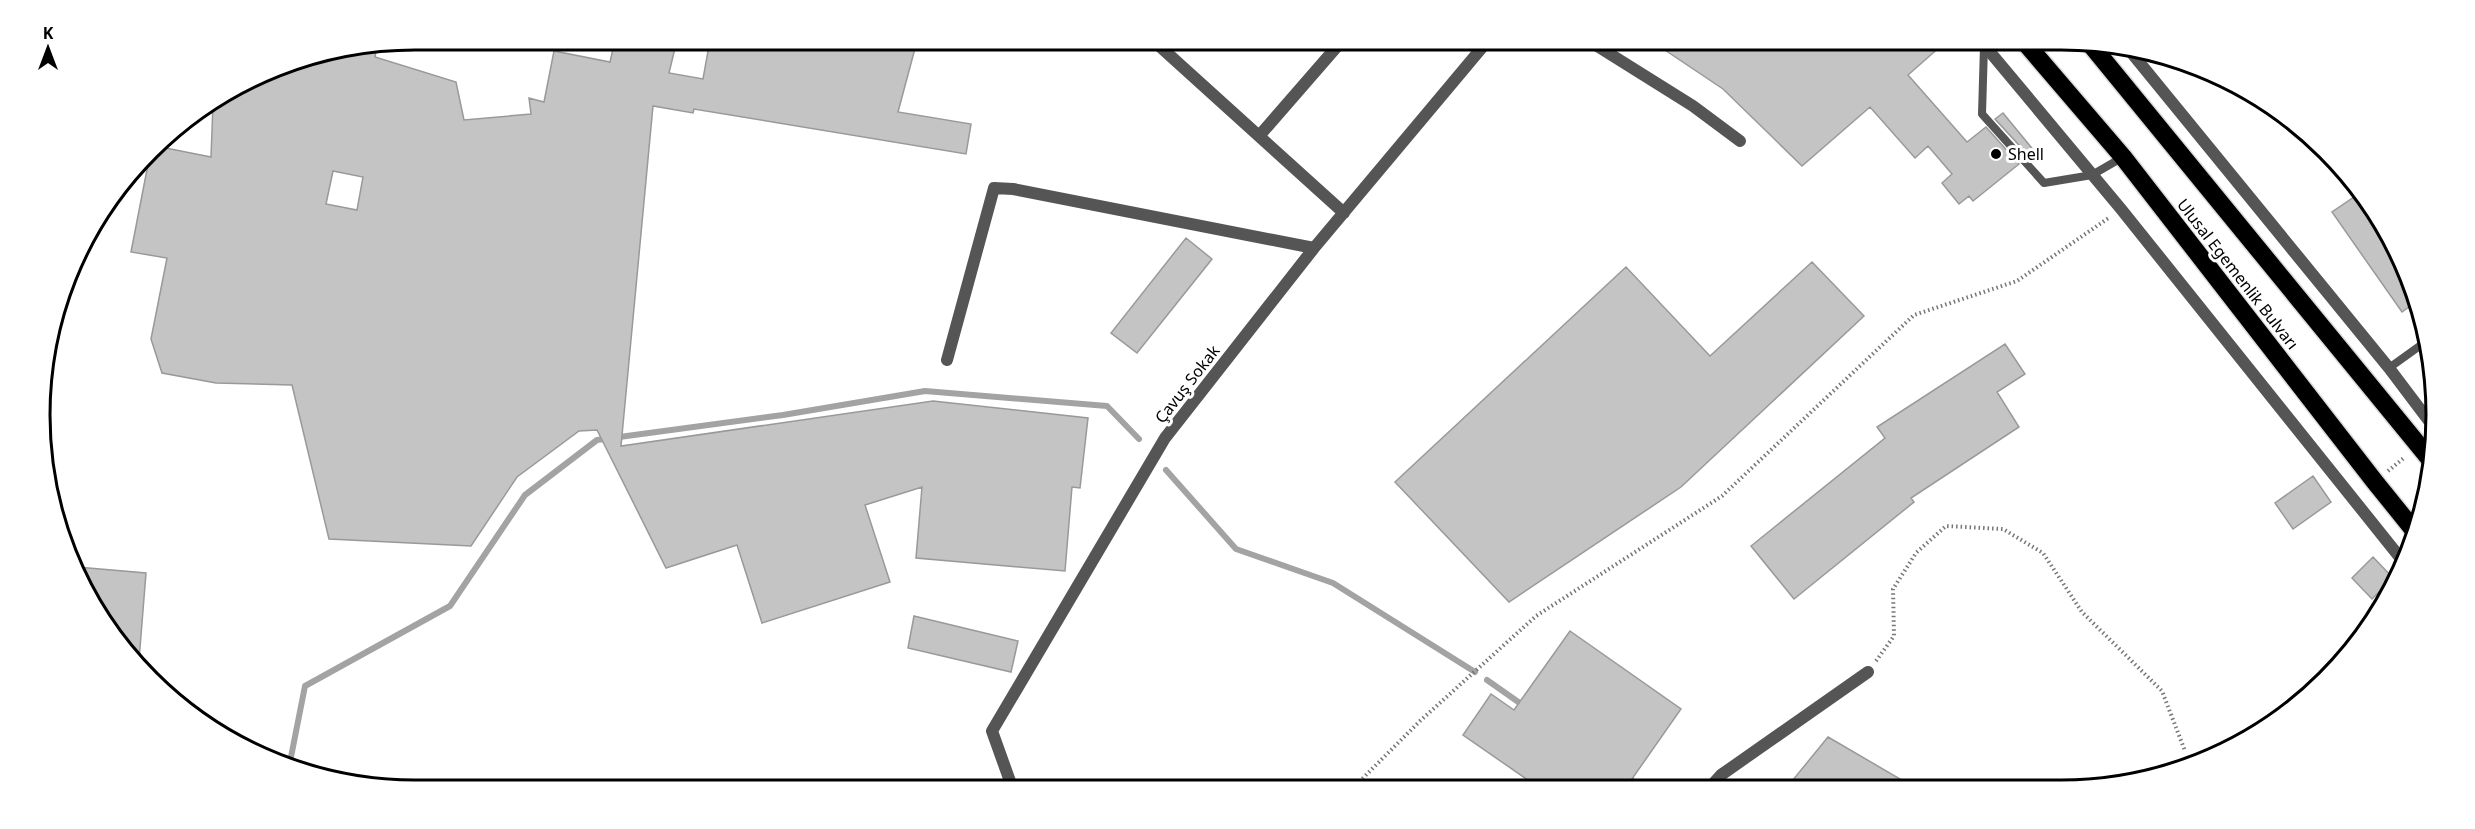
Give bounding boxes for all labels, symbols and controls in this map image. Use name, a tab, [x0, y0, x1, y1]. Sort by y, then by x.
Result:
north arrow	[18, 18, 78, 78]
text: K	[43, 22, 54, 44]
place label: Shell	[2008, 143, 2044, 165]
marker: Shell	[1989, 147, 2003, 161]
street label: Ulusal Egemenlik Bulvarı	[2172, 194, 2304, 354]
street label: Çavuş Sokak	[1150, 340, 1225, 428]

